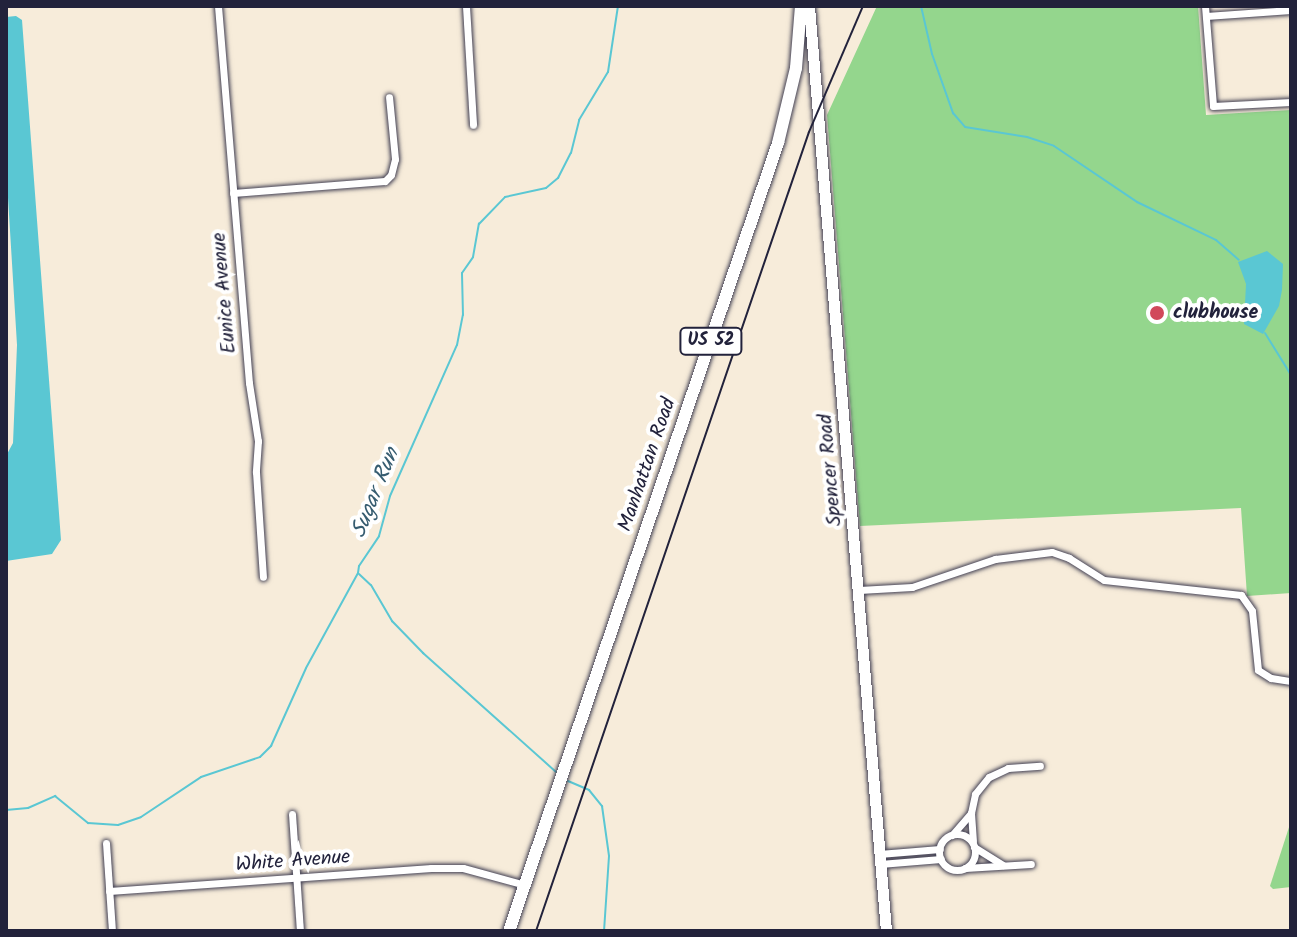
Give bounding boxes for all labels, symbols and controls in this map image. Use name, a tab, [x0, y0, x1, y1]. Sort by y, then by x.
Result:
street label: Eunice Avenue	[208, 231, 242, 355]
place label: clubhouse	[1173, 301, 1258, 325]
marker: clubhouse	[1148, 304, 1166, 322]
road number: US 52	[679, 327, 743, 355]
street label: Manhattan Road	[614, 395, 682, 535]
street label: Spencer Road	[814, 413, 848, 527]
water label: Sugar Run	[346, 444, 406, 542]
street label: White Avenue	[235, 846, 351, 878]

